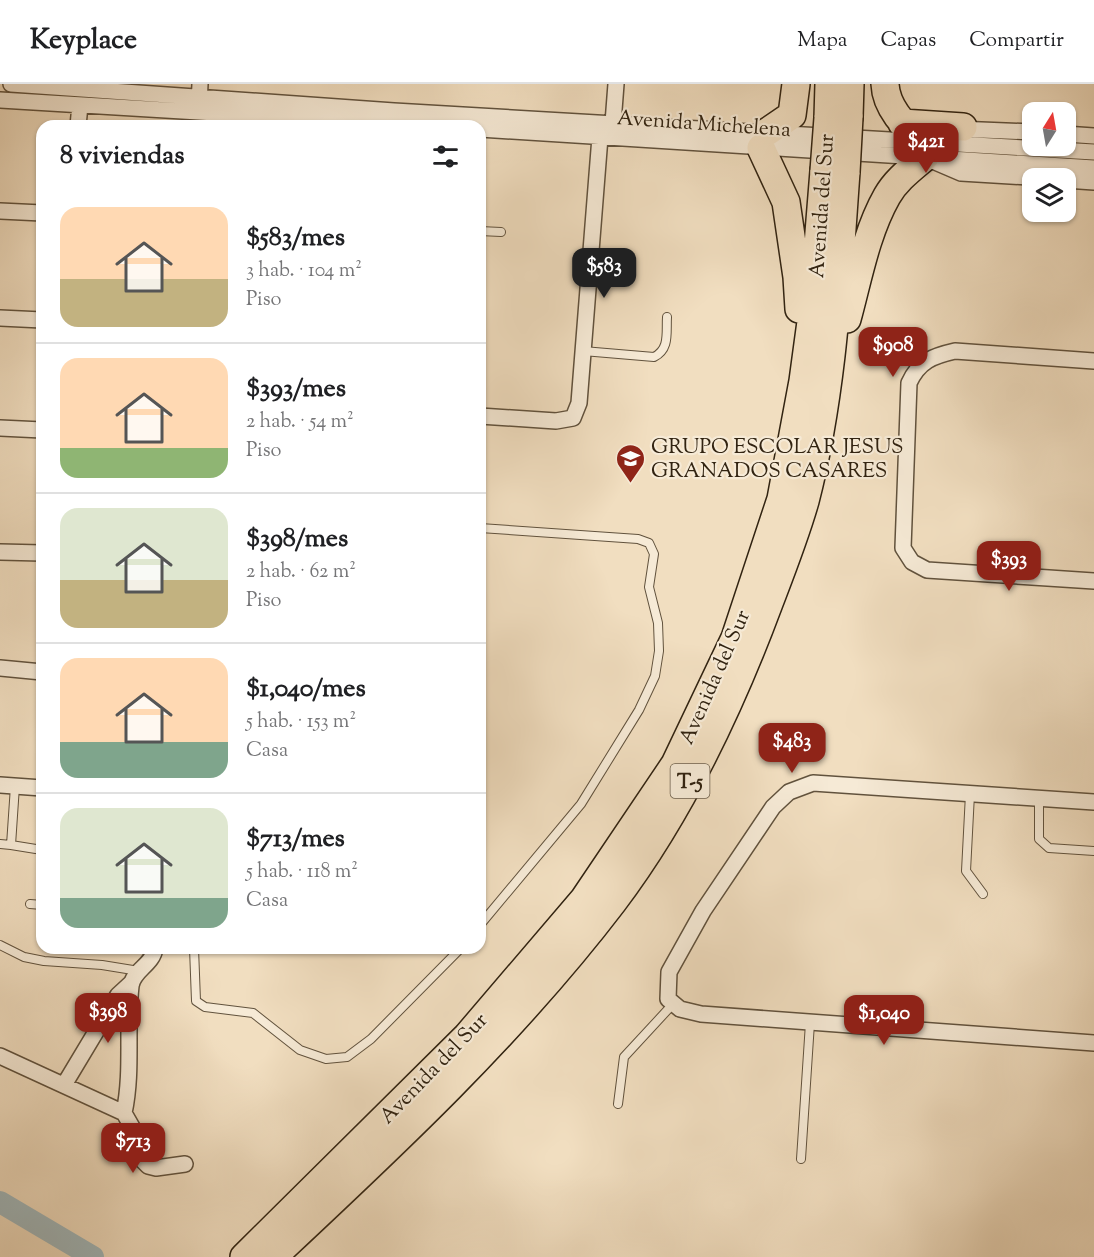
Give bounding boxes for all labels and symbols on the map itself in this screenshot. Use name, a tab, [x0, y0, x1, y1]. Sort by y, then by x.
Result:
north arrow	[1022, 102, 1076, 156]
street label: Avenida Michelena	[616, 104, 792, 146]
pin: $421	[890, 123, 962, 174]
street label: Avenida del Sur	[803, 133, 843, 279]
pin: $583	[568, 248, 640, 299]
pin: $908	[857, 327, 929, 378]
place label: GRUPO ESCOLAR JESUS GRANADOS CASARES	[651, 433, 904, 487]
school or university icon: GRUPO ESCOLAR JESUS GRANADOS CASARES	[614, 442, 646, 484]
pin: $393	[973, 541, 1045, 592]
street label: Avenida del Sur	[673, 606, 759, 750]
pin: $483	[756, 723, 828, 774]
road number: T-5	[670, 764, 710, 798]
pin: $398	[72, 993, 144, 1044]
pin: $1,040	[835, 995, 933, 1046]
street label: Avenida del Sur	[373, 1007, 496, 1132]
pin: $713	[97, 1123, 169, 1174]

